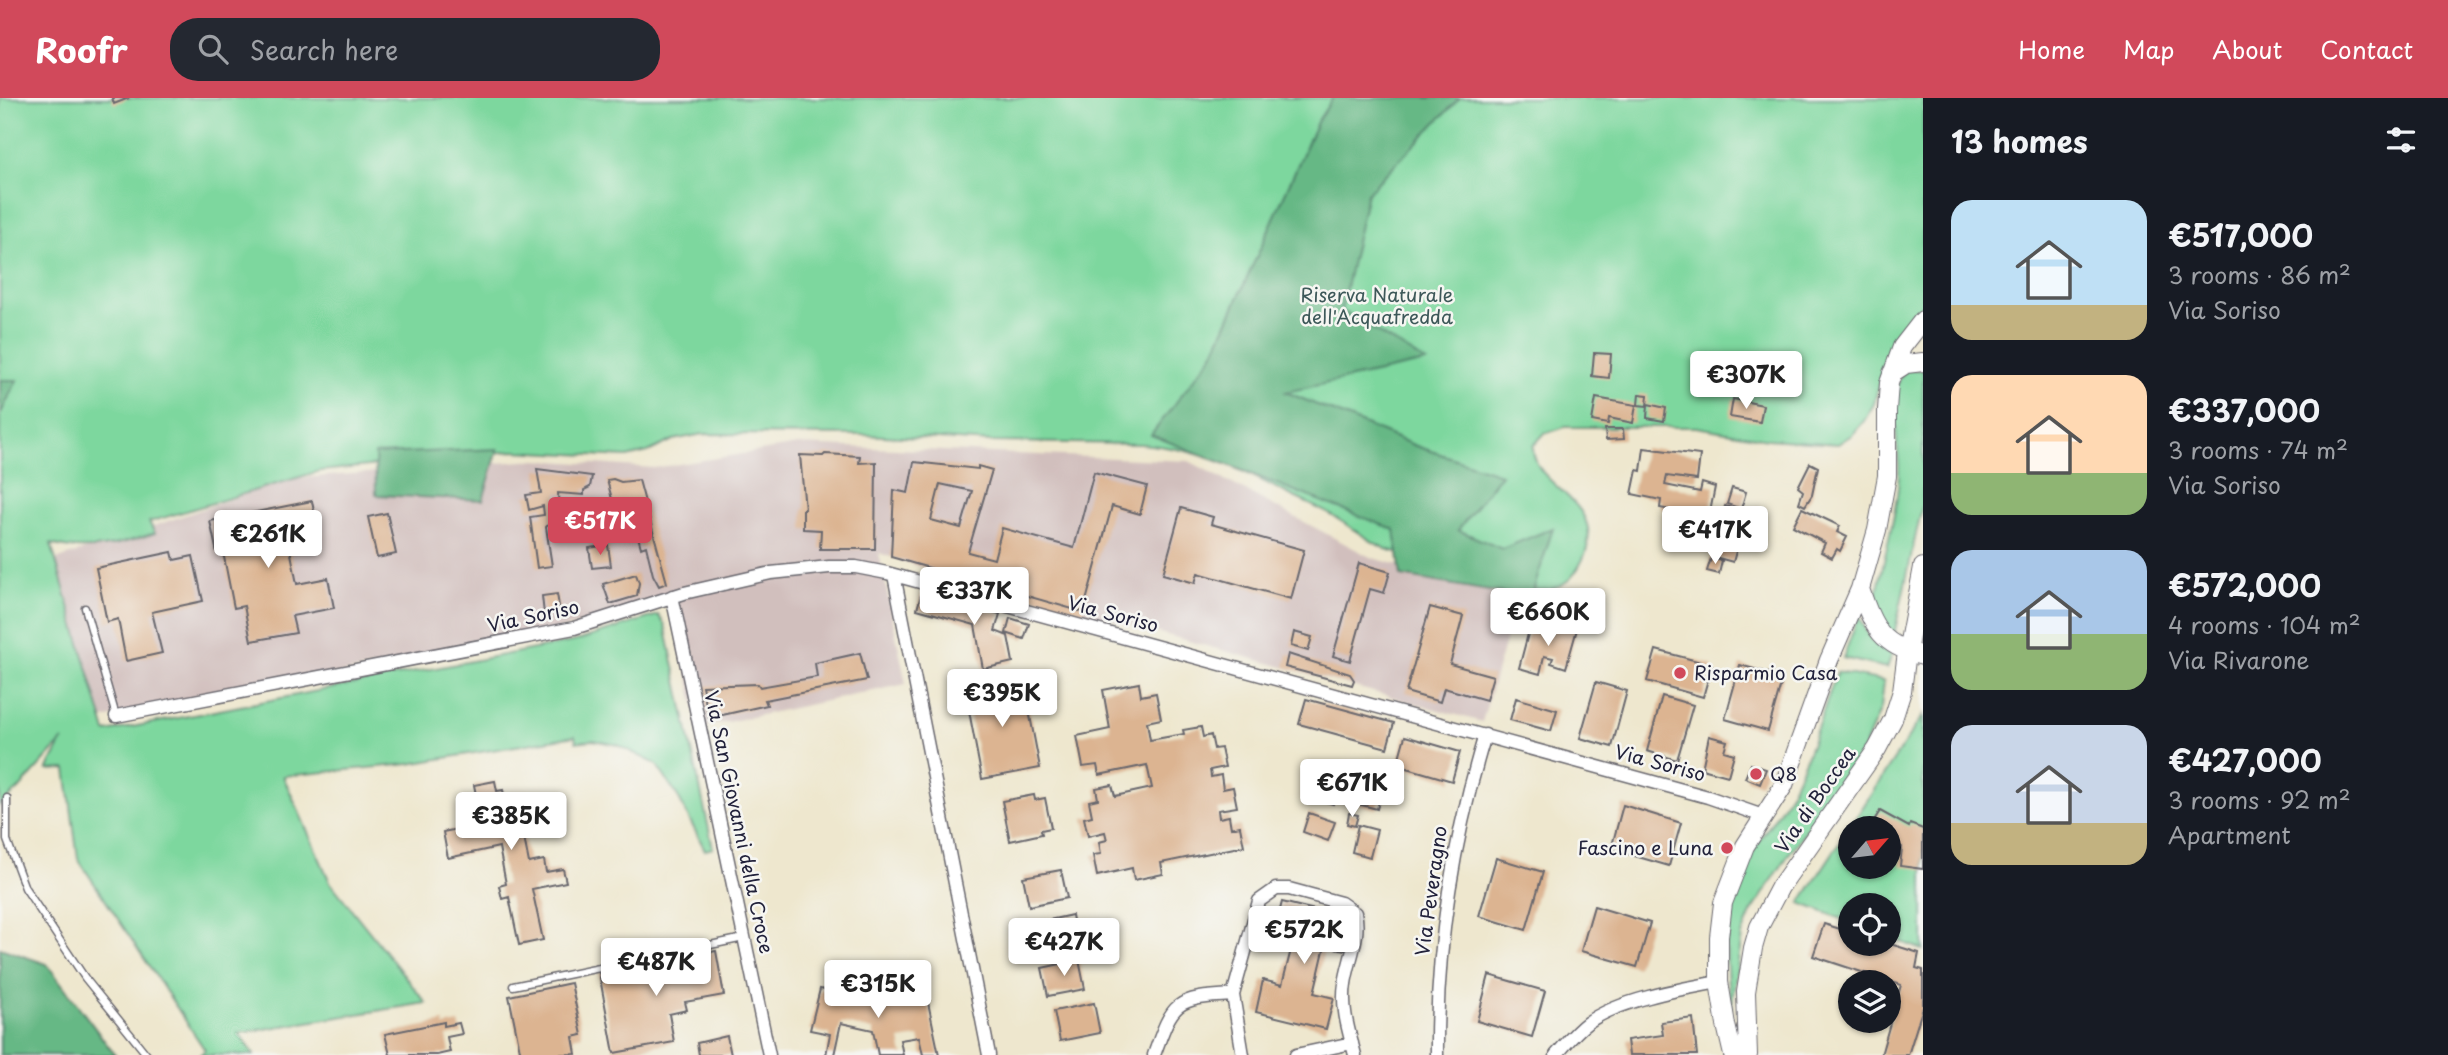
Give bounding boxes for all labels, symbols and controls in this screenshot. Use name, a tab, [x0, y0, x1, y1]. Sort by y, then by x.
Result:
search box	[170, 18, 660, 81]
text: Roofr	[35, 24, 128, 74]
icon: search	[194, 30, 232, 68]
text: Search here	[250, 30, 398, 69]
text: Home	[2018, 31, 2085, 67]
text: Map	[2123, 31, 2174, 67]
text: About	[2212, 31, 2282, 67]
text: Contact	[2320, 31, 2413, 67]
text: 13 homes	[1951, 118, 2088, 163]
icon: filters	[2382, 121, 2420, 159]
text: €517,000	[2168, 212, 2313, 257]
icon: home	[2007, 228, 2091, 312]
text: 3 rooms · 86 m²	[2168, 257, 2351, 292]
park label: Riserva Naturale dell'Acquafredda	[1300, 280, 1454, 330]
text: Via Soriso	[2168, 292, 2281, 327]
pin: €307K	[1697, 352, 1795, 411]
text: €307K	[1706, 356, 1786, 391]
text: €337,000	[2168, 387, 2320, 432]
icon: home	[2007, 403, 2091, 487]
text: 3 rooms · 74 m²	[2168, 432, 2348, 467]
text: Via Soriso	[2168, 467, 2281, 502]
pin: €517K	[551, 498, 649, 557]
text: €517K	[564, 502, 636, 537]
pin: €417K	[1666, 506, 1764, 566]
pin: €261K	[219, 510, 317, 570]
text: €417K	[1678, 511, 1752, 546]
text: €261K	[230, 515, 306, 550]
text: €572,000	[2168, 562, 2321, 607]
pin: €337K	[925, 568, 1023, 627]
text: €337K	[936, 572, 1012, 607]
icon: home	[2007, 578, 2091, 662]
street label: Via Soriso	[1065, 587, 1162, 639]
pin: €660K	[1499, 588, 1597, 648]
street label: Via Soriso	[484, 592, 581, 638]
text: €660K	[1506, 593, 1590, 628]
text: 4 rooms · 104 m²	[2168, 607, 2361, 642]
text: Via Rivarone	[2168, 642, 2309, 677]
place label: Risparmio Casa	[1694, 658, 1838, 686]
marker: Risparmio Casa	[1672, 665, 1688, 681]
pin: €395K	[953, 670, 1051, 729]
text: €395K	[963, 674, 1041, 709]
street label: Via San Giovanni della Croce	[698, 688, 782, 956]
street label: Via Soriso	[1612, 736, 1709, 788]
text: €427,000	[2168, 737, 2322, 782]
street label: Via di Boccea	[1767, 740, 1861, 858]
icon: home	[2007, 753, 2091, 837]
place label: Q8	[1770, 759, 1797, 787]
pin: €671K	[1303, 760, 1401, 819]
text: €671K	[1316, 764, 1388, 799]
marker: Q8	[1748, 766, 1764, 782]
text: 3 rooms · 92 m²	[2168, 782, 2351, 817]
pin: €385K	[462, 792, 560, 852]
text: €385K	[472, 797, 550, 832]
north arrow	[1838, 816, 1900, 878]
map controls	[1838, 816, 1901, 1033]
text: Apartment	[2168, 817, 2291, 852]
street label: Via Peveragno	[1407, 824, 1453, 958]
place label: Fascino e Luna	[1577, 833, 1714, 861]
marker: Fascino e Luna	[1719, 840, 1735, 856]
button: locate	[1838, 893, 1901, 956]
pin: €572K	[1255, 906, 1353, 966]
text: €572K	[1264, 911, 1344, 946]
pin: €427K	[1015, 918, 1113, 978]
text: €427K	[1024, 923, 1104, 958]
pin: €487K	[607, 939, 705, 998]
text: €487K	[617, 943, 695, 978]
pin: €315K	[829, 960, 927, 1020]
text: €315K	[840, 965, 916, 1000]
button: layers	[1838, 970, 1901, 1033]

